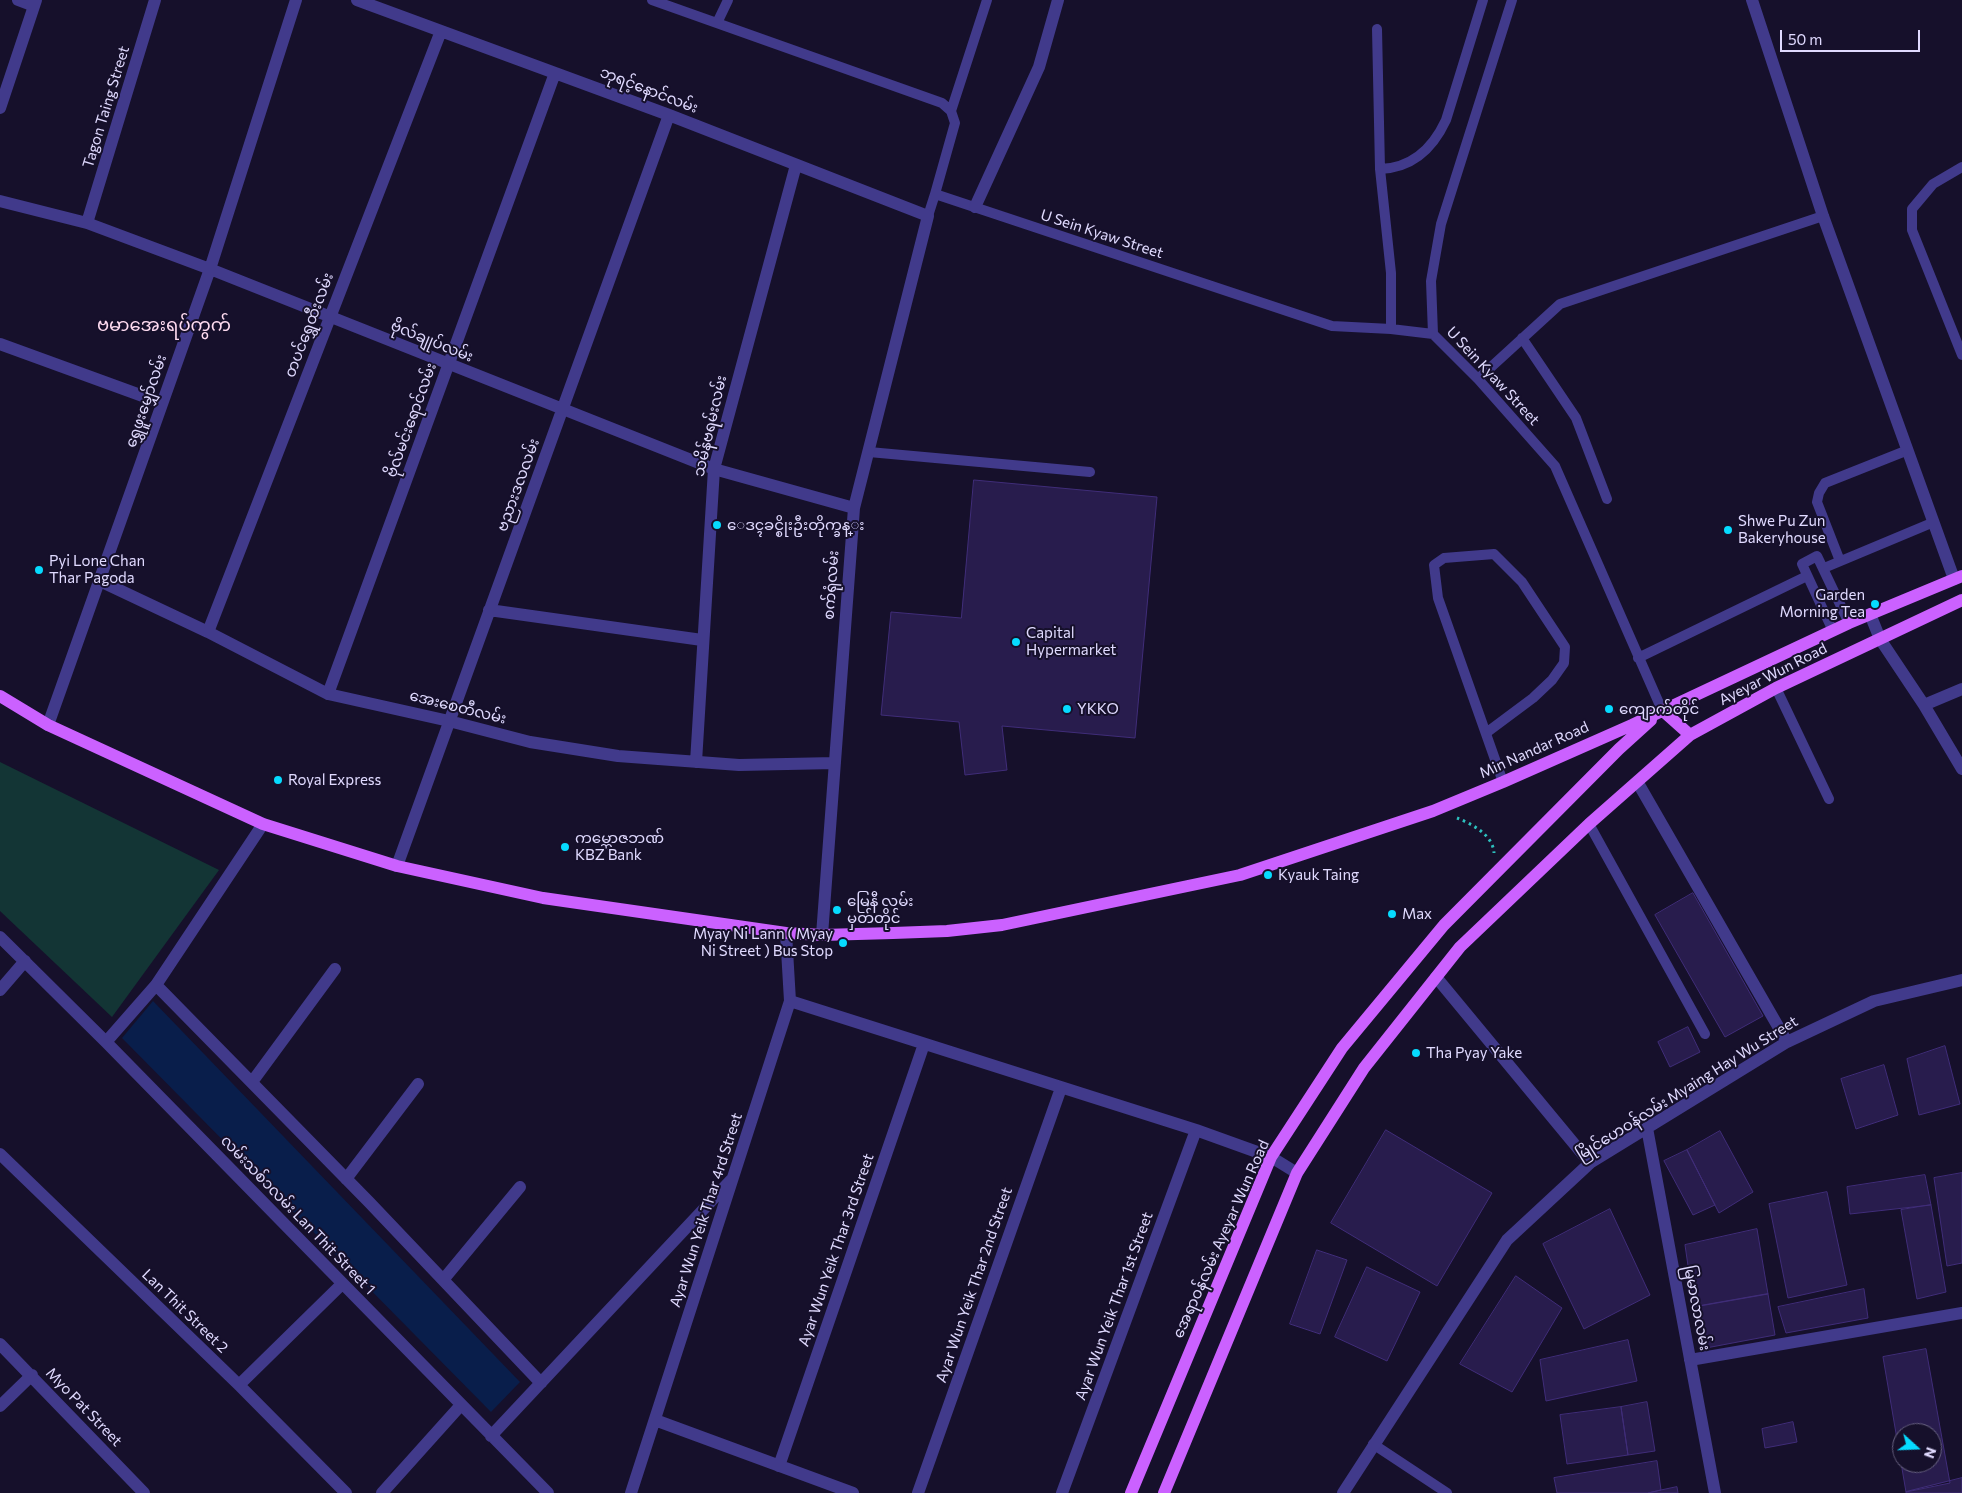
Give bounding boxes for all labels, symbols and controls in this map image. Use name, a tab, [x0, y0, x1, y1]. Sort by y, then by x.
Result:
scale bar	[1782, 20, 1922, 52]
text: 50 m	[1788, 30, 1822, 48]
street label: Tagon Taing Street	[79, 44, 133, 170]
street label: ဘုရင့်နောင်လမ်း	[597, 63, 701, 117]
street label: U Sein Kyaw Street	[1038, 206, 1166, 262]
street label: တပင်ရွှေထီးလမ်း	[281, 270, 337, 380]
district label: ဗမာအေးရပ်ကွက်	[97, 314, 231, 336]
street label: ဗိုလ်ချုပ်လမ်း	[388, 316, 476, 366]
street label: U Sein Kyaw Street	[1443, 323, 1543, 429]
street label: ရွှေဖူးမျှော်လမ်း	[122, 352, 170, 450]
street label: ဗိုလ်မင်းရောင်လမ်း	[382, 360, 440, 480]
street label: သမိန်ဗရမ်းလမ်း	[690, 373, 730, 479]
street label: ဗညားဒလလမ်း	[493, 436, 543, 534]
place label: Shwe Pu Zun Bakeryhouse	[1738, 512, 1826, 547]
place label: ေဒၚခင္စိုးဦးတိုက္ခန္း	[727, 516, 865, 534]
marker: ေဒၚခင္စိုးဦးတိုက္ခန္း	[711, 519, 723, 531]
marker: Shwe Pu Zun Bakeryhouse	[1722, 524, 1734, 536]
street label: စက်ရုံလမ်း	[820, 550, 842, 620]
place label: Pyi Lone Chan Thar Pagoda	[49, 552, 145, 587]
marker: Pyi Lone Chan Thar Pagoda	[33, 564, 45, 576]
place label: Garden Morning Tea	[1779, 586, 1865, 621]
marker: Garden Morning Tea	[1869, 598, 1881, 610]
place label: Capital Hypermarket	[1026, 624, 1116, 659]
marker: Capital Hypermarket	[1010, 636, 1022, 648]
street label: Ayeyar Wun Road	[1716, 639, 1830, 709]
street label: အေးစေတီလမ်း	[408, 686, 508, 728]
place label: YKKO	[1077, 700, 1119, 718]
place label: ကျောက်တိုင်	[1619, 700, 1699, 718]
marker: YKKO	[1061, 703, 1073, 715]
marker: ကျောက်တိုင်	[1603, 703, 1615, 715]
street label: Min Nandar Road	[1477, 718, 1591, 782]
place label: Royal Express	[288, 771, 381, 789]
marker: Royal Express	[272, 774, 284, 786]
place label: ကမ္ဘောဇဘဏ် KBZ Bank	[575, 829, 664, 864]
marker: ကမ္ဘောဇဘဏ် KBZ Bank	[559, 841, 571, 853]
place label: Kyauk Taing	[1278, 866, 1359, 884]
marker: Kyauk Taing	[1262, 869, 1274, 881]
place label: မြေနီ လမ်း မှတ်တိုင်	[847, 892, 913, 927]
marker: မြေနီ လမ်း မှတ်တိုင်	[831, 904, 843, 916]
place label: Max	[1402, 905, 1432, 923]
marker: Max	[1386, 908, 1398, 920]
place label: Myay Ni Lann ( Myay Ni Street ) Bus Stop	[693, 925, 833, 960]
marker: Myay Ni Lann ( Myay Ni Street ) Bus Stop	[837, 937, 849, 949]
street label: မြိုင်ဟေဝန်လမ်း Myaing Hay Wu Street	[1573, 1012, 1801, 1164]
place label: Tha Pyay Yake	[1426, 1044, 1522, 1062]
marker: Tha Pyay Yake	[1410, 1047, 1422, 1059]
street label: Ayar Wun Yeik Thar 4rd Street	[666, 1111, 746, 1309]
street label: လမ်းသစ်၁လမ်း Lan Thit Street 1	[217, 1132, 379, 1298]
street label: အေရာဝန်လမ်း Ayeyar Wun Road	[1169, 1137, 1273, 1341]
street label: Ayar Wun Yeik Thar 3rd Street	[794, 1151, 878, 1349]
street label: Ayar Wun Yeik Thar 2nd Street	[932, 1185, 1016, 1385]
street label: Ayar Wun Yeik Thar 1st Street	[1071, 1209, 1157, 1403]
street label: မြမာလာလမ်း	[1680, 1264, 1714, 1352]
street label: Lan Thit Street 2	[138, 1265, 232, 1357]
street label: Myo Pat Street	[42, 1364, 126, 1450]
north arrow	[1892, 1423, 1942, 1473]
text: N	[1921, 1445, 1940, 1461]

